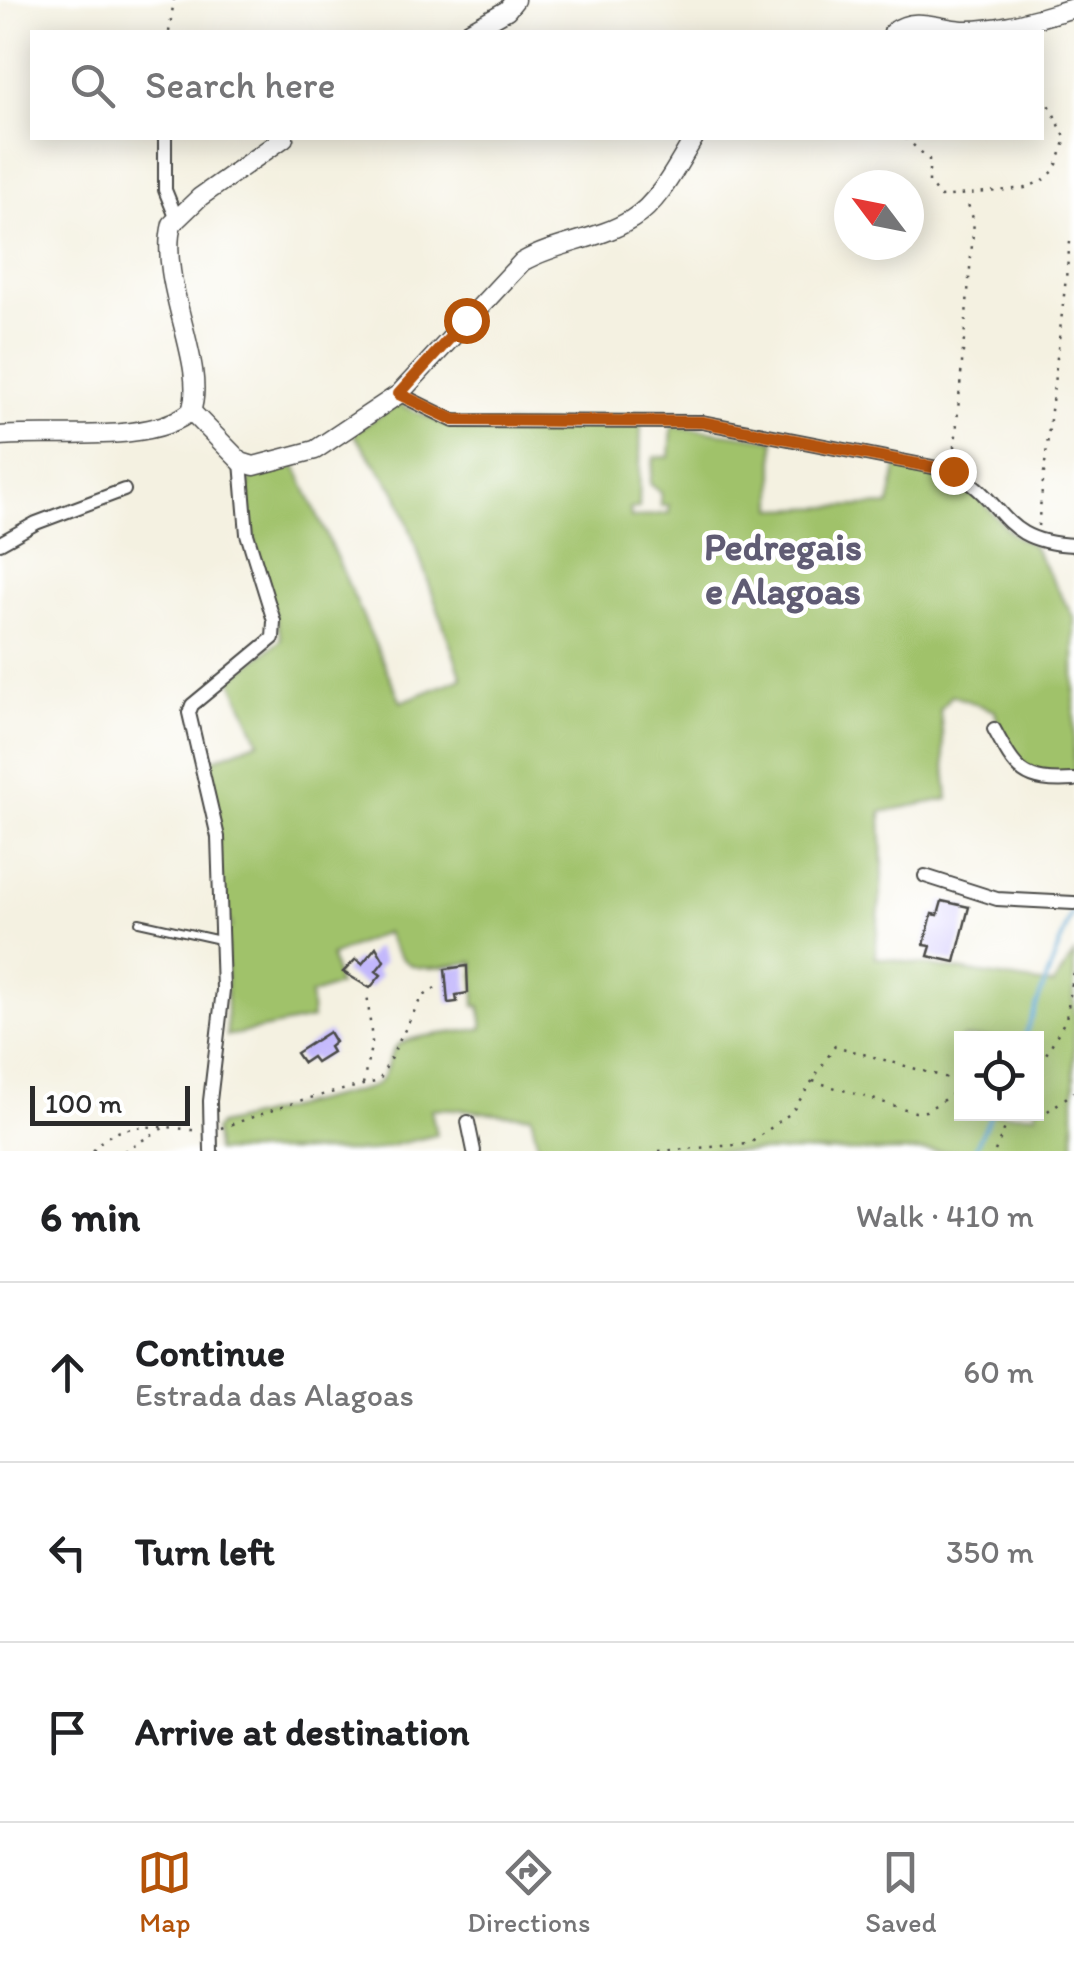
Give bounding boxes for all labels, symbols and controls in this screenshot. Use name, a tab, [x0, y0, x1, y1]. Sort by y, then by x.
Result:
search box	[30, 30, 1044, 140]
icon: search	[65, 58, 120, 113]
text: Search here	[145, 62, 336, 108]
north arrow	[834, 170, 924, 260]
route start	[444, 298, 490, 344]
route end	[931, 449, 977, 495]
district label: Pedregais e Alagoas	[704, 524, 862, 614]
map controls	[954, 1031, 1044, 1121]
button: locate	[954, 1031, 1044, 1121]
scale bar	[30, 1081, 190, 1126]
text: 100 m	[45, 1086, 122, 1120]
text: 6 min	[40, 1191, 140, 1242]
text: Walk · 410 m	[856, 1197, 1034, 1235]
text: Continue	[135, 1330, 285, 1376]
icon: ahead	[40, 1345, 95, 1400]
text: 60 m	[963, 1353, 1034, 1391]
text: Estrada das Alagoas	[135, 1376, 414, 1414]
icon: left	[40, 1525, 95, 1580]
text: Turn left	[135, 1529, 275, 1575]
text: 350 m	[946, 1533, 1034, 1571]
icon: arrive	[40, 1705, 95, 1760]
text: Arrive at destination	[135, 1709, 470, 1755]
tab: Map	[137, 1845, 192, 1939]
tab: Directions	[467, 1845, 590, 1939]
tab: Saved	[865, 1845, 937, 1939]

